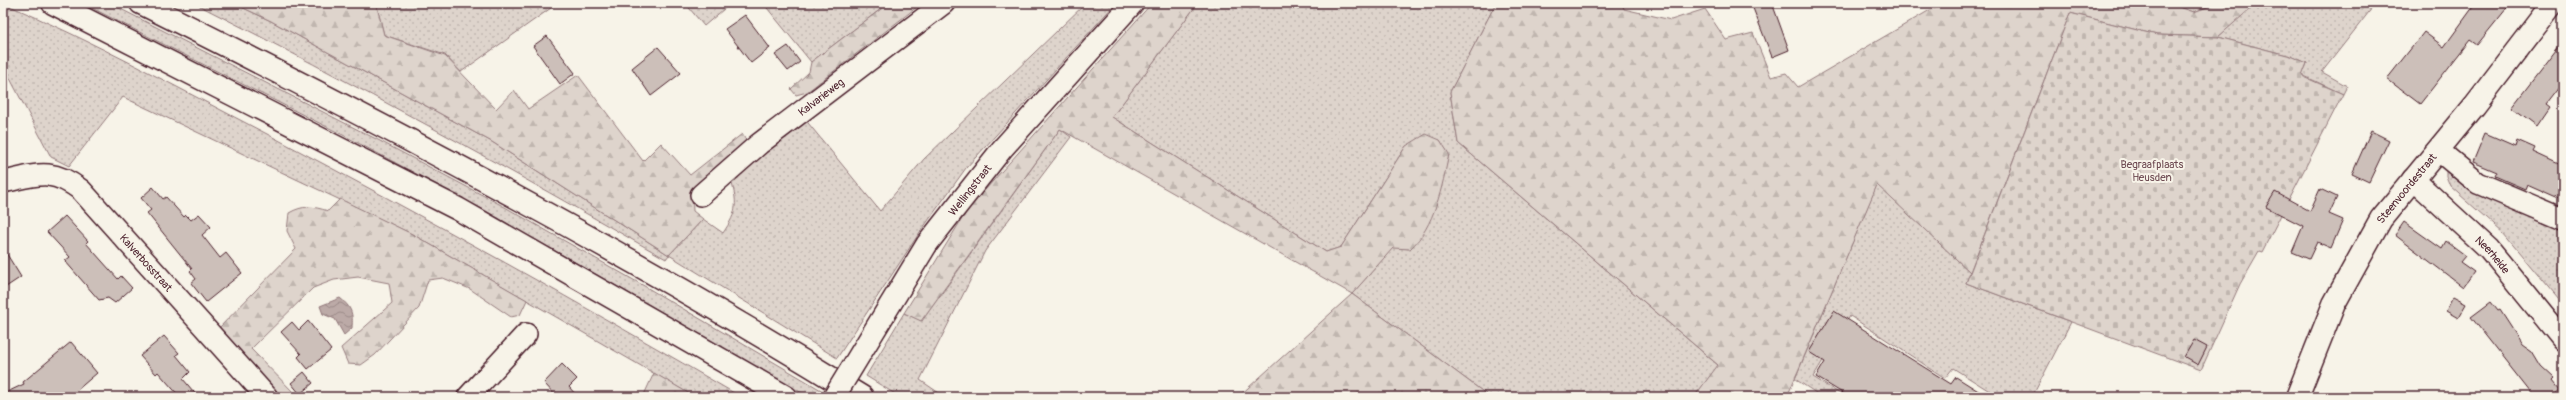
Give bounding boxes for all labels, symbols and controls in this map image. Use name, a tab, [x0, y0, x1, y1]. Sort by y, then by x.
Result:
street label: Kalvarieweg	[796, 75, 847, 119]
street label: Steenvoordestraat	[2374, 151, 2440, 226]
park label: Begraafplaats Heusden	[2121, 158, 2184, 184]
street label: Wellingstraat	[946, 162, 995, 218]
street label: Kalverbosstraat	[117, 232, 175, 295]
street label: Neerheide	[2472, 234, 2513, 277]

